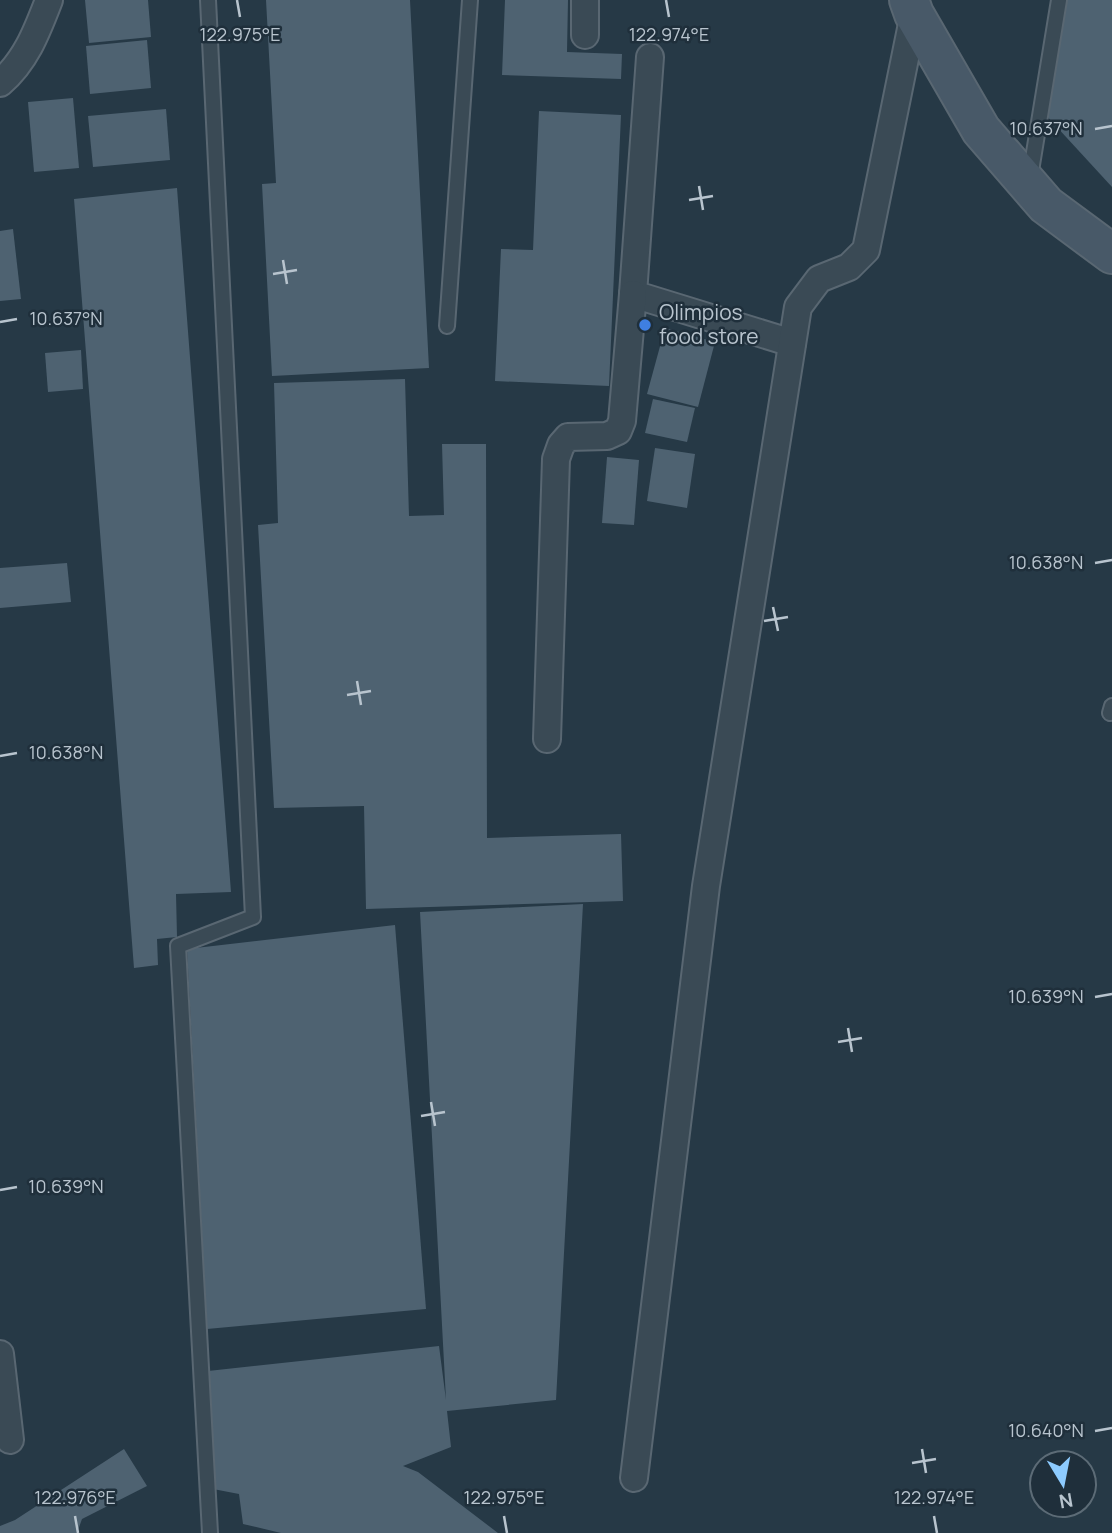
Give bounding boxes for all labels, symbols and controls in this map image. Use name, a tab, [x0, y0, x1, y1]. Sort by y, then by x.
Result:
text: 122.975°E	[200, 22, 280, 46]
text: 122.974°E	[629, 22, 709, 46]
text: 10.637°N	[1009, 116, 1083, 140]
place label: Olimpios food store	[659, 298, 759, 350]
text: 10.637°N	[29, 306, 103, 330]
marker: Olimpios food store	[637, 317, 653, 333]
text: 10.638°N	[1009, 550, 1083, 574]
text: 10.638°N	[29, 740, 103, 764]
text: 10.639°N	[1008, 984, 1084, 1008]
text: 10.639°N	[28, 1174, 104, 1198]
text: 10.640°N	[1008, 1418, 1084, 1442]
north arrow	[1028, 1449, 1098, 1519]
text: 122.976°E	[34, 1485, 116, 1509]
text: 122.975°E	[464, 1485, 544, 1509]
text: 122.974°E	[894, 1485, 974, 1509]
text: N	[1057, 1487, 1075, 1515]

